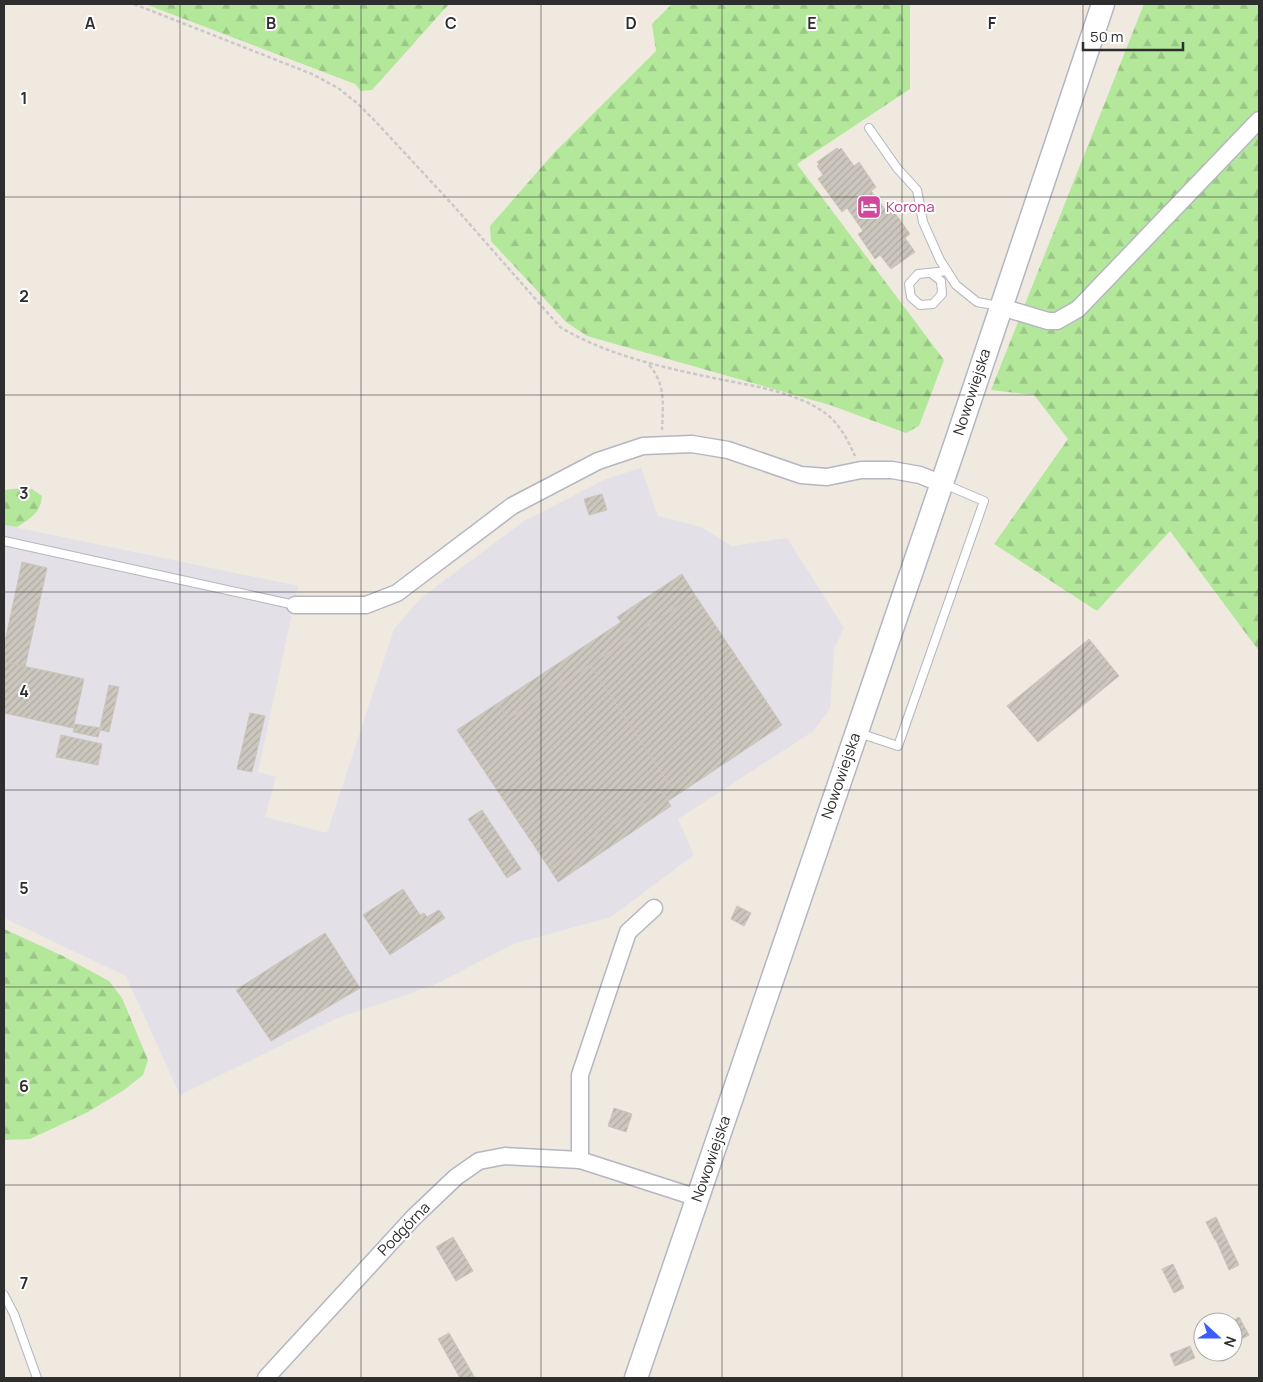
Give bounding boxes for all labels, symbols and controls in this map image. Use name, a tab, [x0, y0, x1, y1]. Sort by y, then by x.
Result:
text: A	[85, 12, 96, 34]
text: B	[266, 12, 276, 34]
text: C	[445, 12, 457, 34]
text: D	[625, 12, 637, 34]
text: E	[807, 12, 817, 34]
text: F	[988, 12, 997, 34]
scale bar	[1083, 20, 1183, 52]
text: 50 m	[1090, 26, 1124, 47]
text: 1	[20, 87, 28, 109]
hotel icon: Korona	[856, 194, 882, 220]
place label: Korona	[886, 196, 935, 217]
text: 2	[19, 285, 29, 307]
street label: Nowowiejska	[948, 346, 995, 438]
text: 3	[19, 482, 29, 504]
text: 4	[19, 680, 29, 702]
street label: Nowowiejska	[816, 730, 865, 822]
text: 5	[19, 877, 29, 899]
text: 6	[19, 1075, 29, 1097]
street label: Nowowiejska	[686, 1113, 735, 1205]
street label: Podgórna	[373, 1197, 435, 1260]
text: 7	[20, 1272, 28, 1294]
north arrow	[1193, 1312, 1243, 1362]
text: N	[1220, 1334, 1241, 1350]

